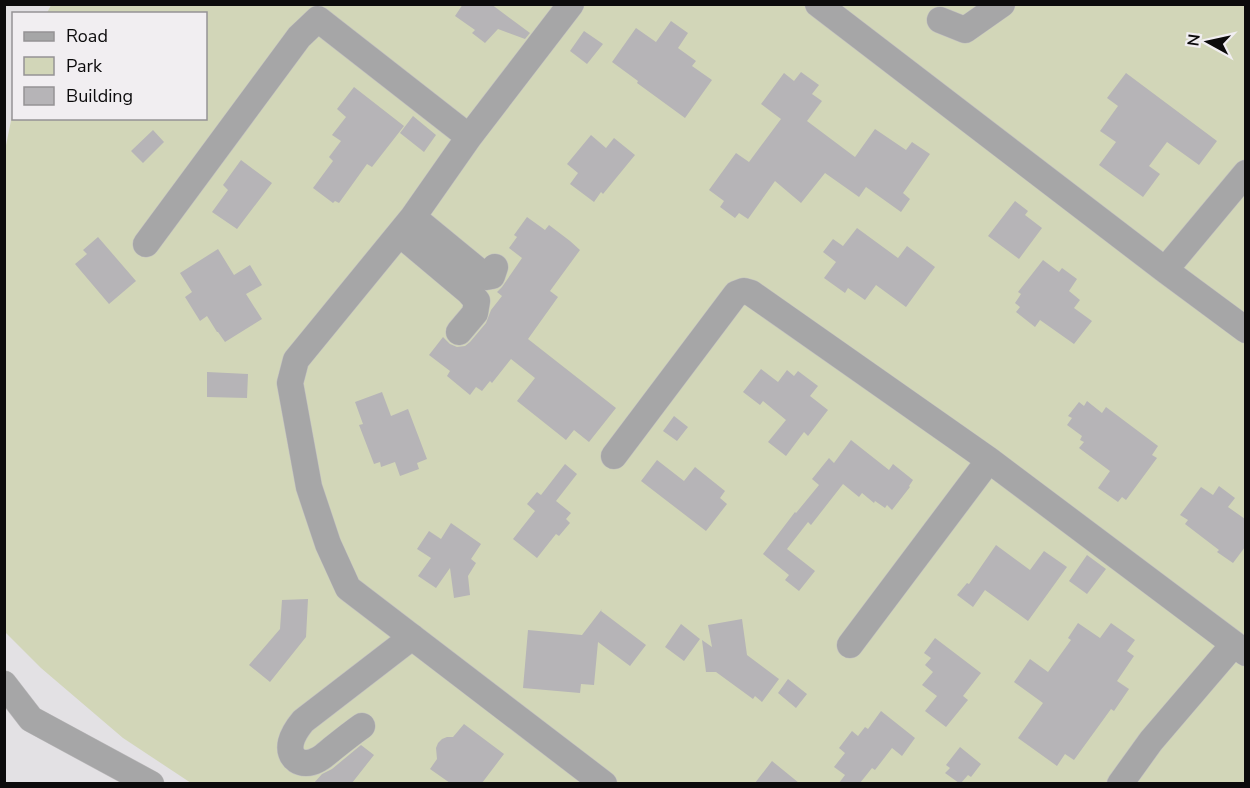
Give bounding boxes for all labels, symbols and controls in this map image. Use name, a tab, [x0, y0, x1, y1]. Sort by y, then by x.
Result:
legend	[12, 12, 207, 120]
north arrow	[1178, 12, 1238, 72]
text: Road	[66, 24, 108, 48]
text: N	[1182, 33, 1206, 48]
text: Park	[66, 54, 103, 78]
text: Building	[66, 84, 133, 108]

